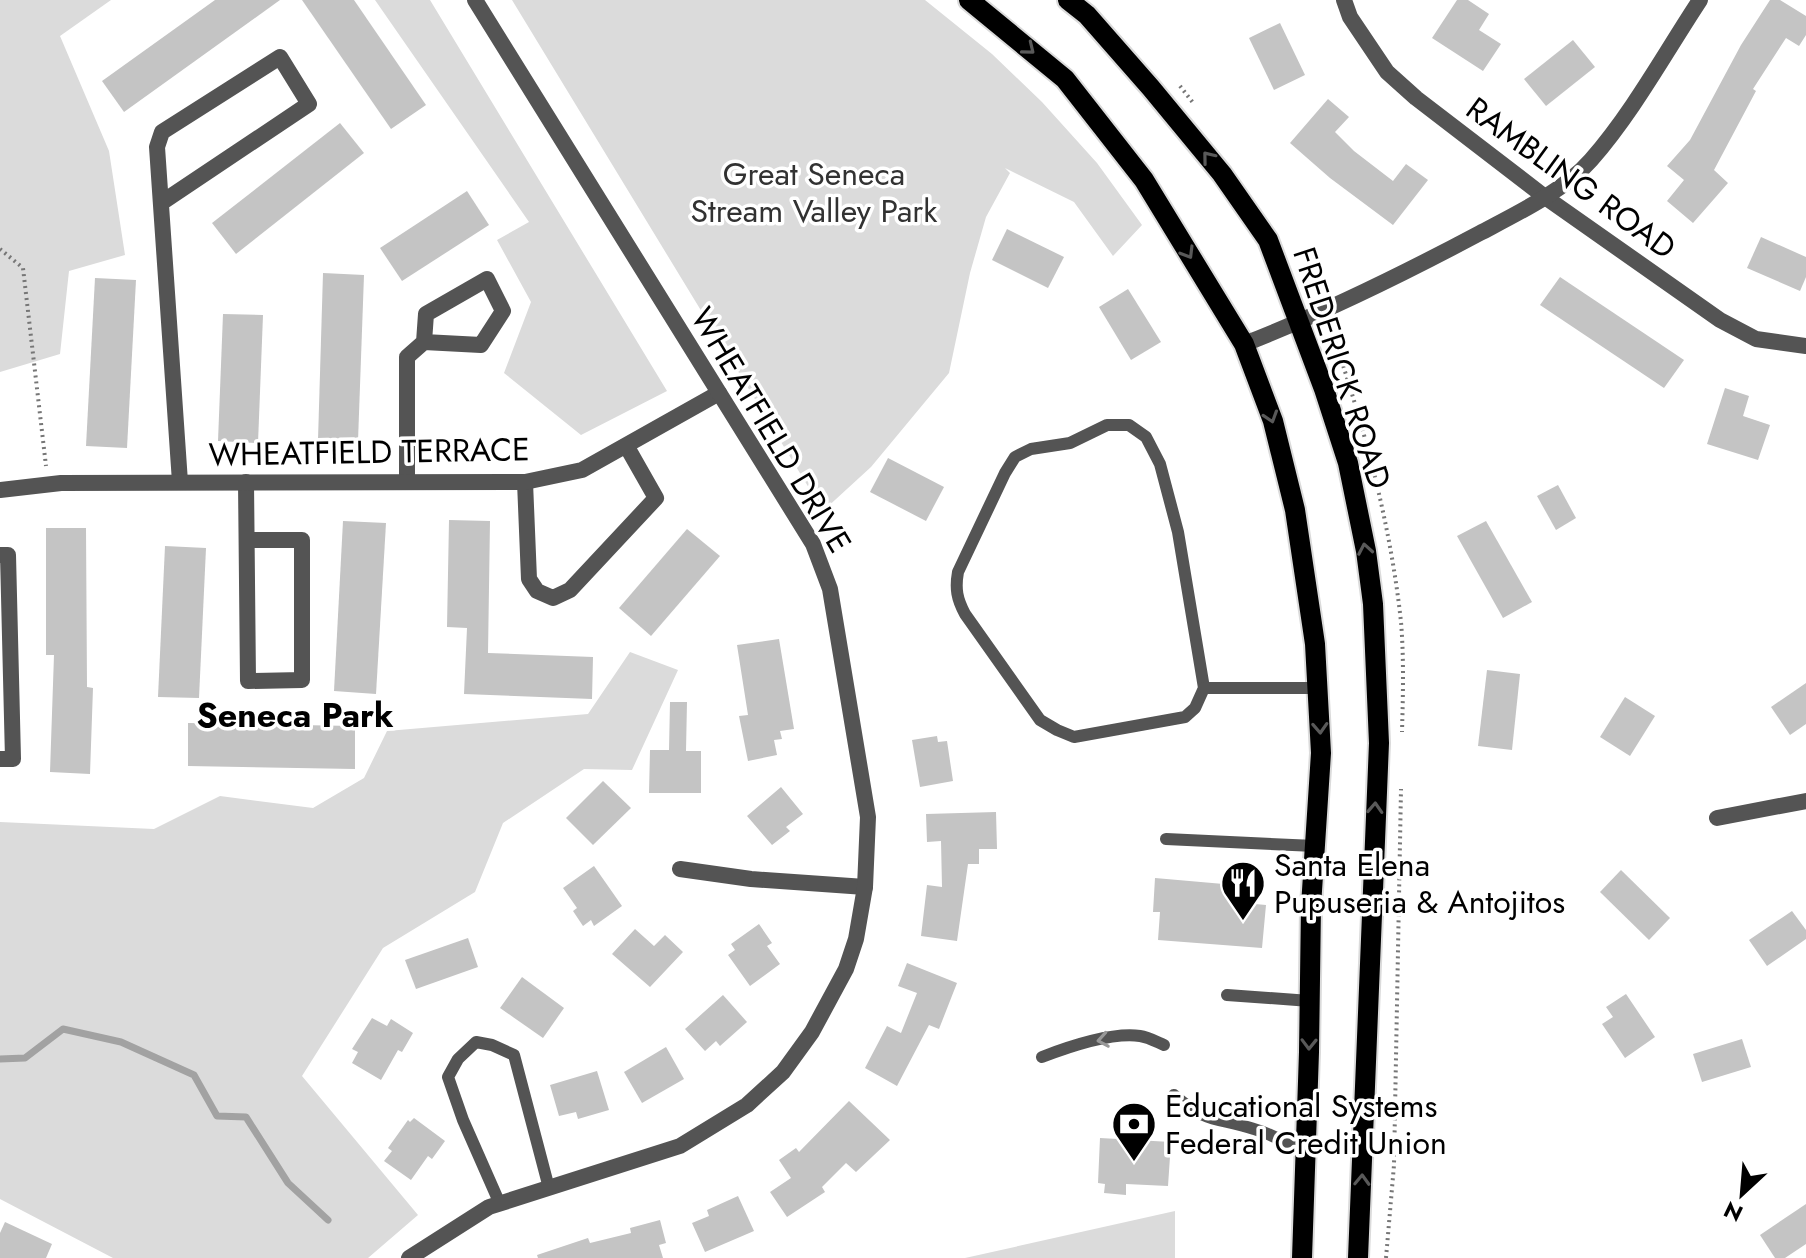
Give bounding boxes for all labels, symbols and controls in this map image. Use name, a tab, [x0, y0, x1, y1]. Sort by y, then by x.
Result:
one-way arrow	[1020, 40, 1035, 54]
street label: RAMBLING ROAD	[1457, 86, 1685, 270]
park label: Great Seneca Stream Valley Park	[691, 151, 938, 234]
one-way arrow	[1203, 152, 1218, 167]
street label: FREDERICK ROAD	[1281, 241, 1403, 495]
one-way arrow	[1178, 244, 1194, 259]
street label: WHEATFIELD DRIVE	[679, 298, 863, 562]
one-way arrow	[1261, 409, 1277, 423]
street label: WHEATFIELD TERRACE	[208, 426, 530, 478]
one-way arrow	[1358, 542, 1375, 556]
district label: Seneca Park	[196, 691, 394, 740]
one-way arrow	[1311, 722, 1328, 735]
one-way arrow	[1367, 801, 1384, 814]
place label: Santa Elena Pupuseria & Antojitos	[1274, 842, 1565, 925]
restaurant icon: Santa Elena Pupuseria & Antojitos	[1219, 859, 1267, 922]
one-way arrow	[1096, 1031, 1110, 1048]
one-way arrow	[1300, 1038, 1318, 1051]
place label: Educational Systems Federal Credit Union	[1165, 1083, 1447, 1166]
bank icon: Educational Systems Federal Credit Union	[1110, 1100, 1158, 1163]
north arrow	[1702, 1154, 1782, 1234]
one-way arrow	[1353, 1173, 1370, 1186]
text: N	[1718, 1194, 1748, 1230]

